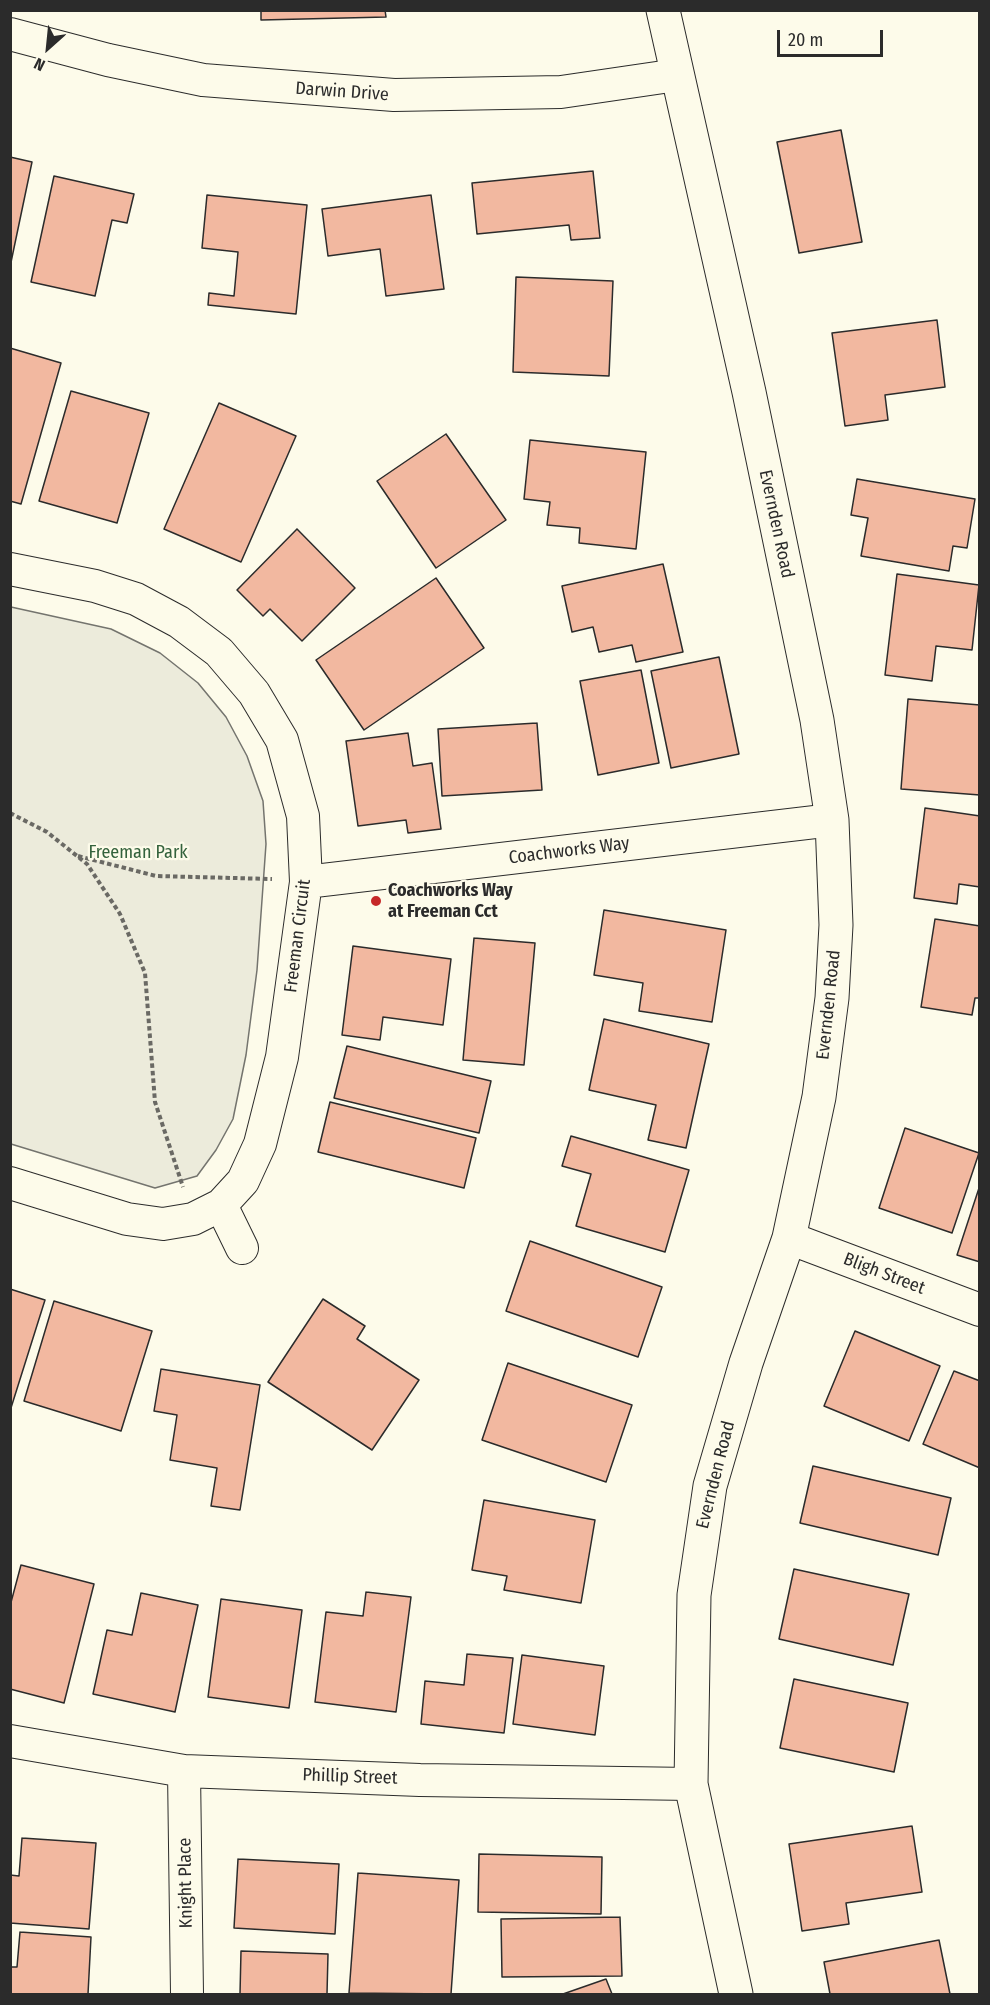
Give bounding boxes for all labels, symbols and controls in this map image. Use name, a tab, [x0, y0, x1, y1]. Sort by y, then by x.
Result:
north arrow	[18, 18, 78, 78]
scale bar	[780, 18, 886, 56]
text: 20 m	[788, 29, 823, 51]
text: N	[31, 54, 48, 75]
street label: Darwin Drive	[295, 78, 389, 106]
street label: Evernden Road	[754, 468, 798, 580]
street label: Coachworks Way	[507, 833, 631, 869]
park label: Freeman Park	[88, 842, 188, 864]
street label: Freeman Circuit	[280, 878, 316, 994]
place label: Coachworks Way at Freeman Cct	[388, 880, 513, 922]
marker: Coachworks Way at Freeman Cct	[369, 894, 383, 908]
street label: Evernden Road	[812, 949, 846, 1061]
street label: Bligh Street	[840, 1249, 928, 1299]
street label: Evernden Road	[692, 1419, 740, 1531]
street label: Phillip Street	[302, 1765, 398, 1789]
street label: Knight Place	[174, 1838, 198, 1928]

